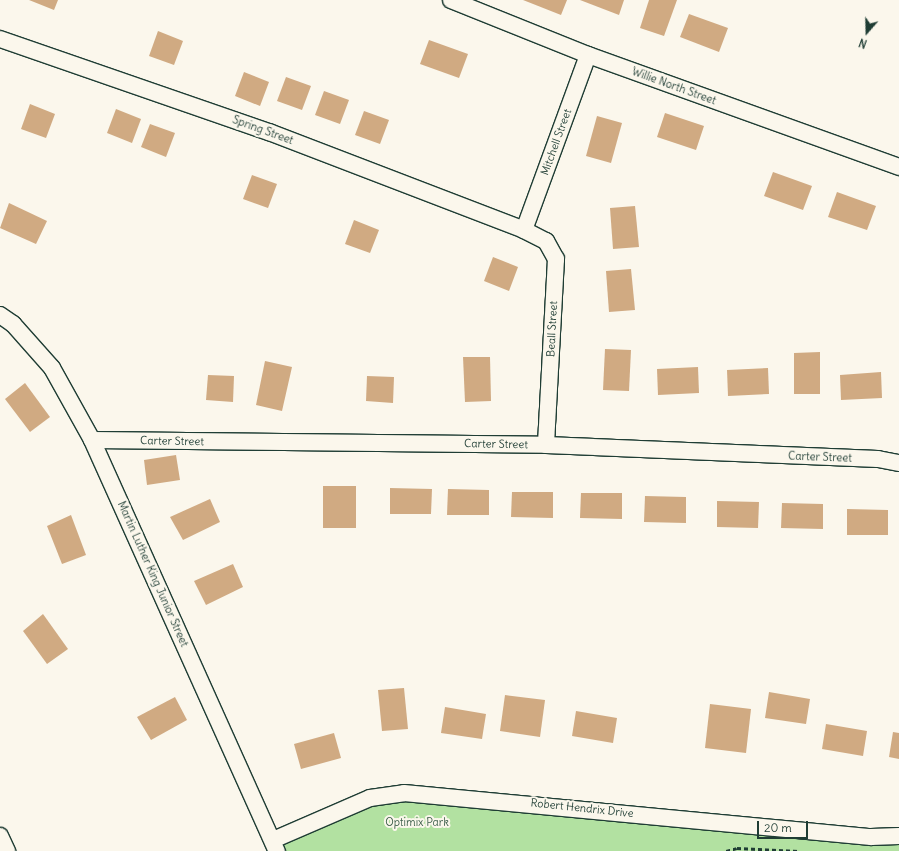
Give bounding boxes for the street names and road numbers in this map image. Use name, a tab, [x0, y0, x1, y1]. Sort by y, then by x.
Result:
street label: Willie North Street	[630, 65, 718, 107]
street label: Mitchell Street	[538, 107, 574, 177]
street label: Spring Street	[231, 113, 295, 147]
street label: Beall Street	[544, 301, 560, 357]
street label: Carter Street	[140, 434, 204, 448]
street label: Carter Street	[464, 437, 528, 451]
street label: Carter Street	[788, 449, 852, 465]
street label: Martin Luther King Junior Street	[115, 499, 191, 649]
street label: Robert Hendrix Drive	[530, 796, 634, 820]

